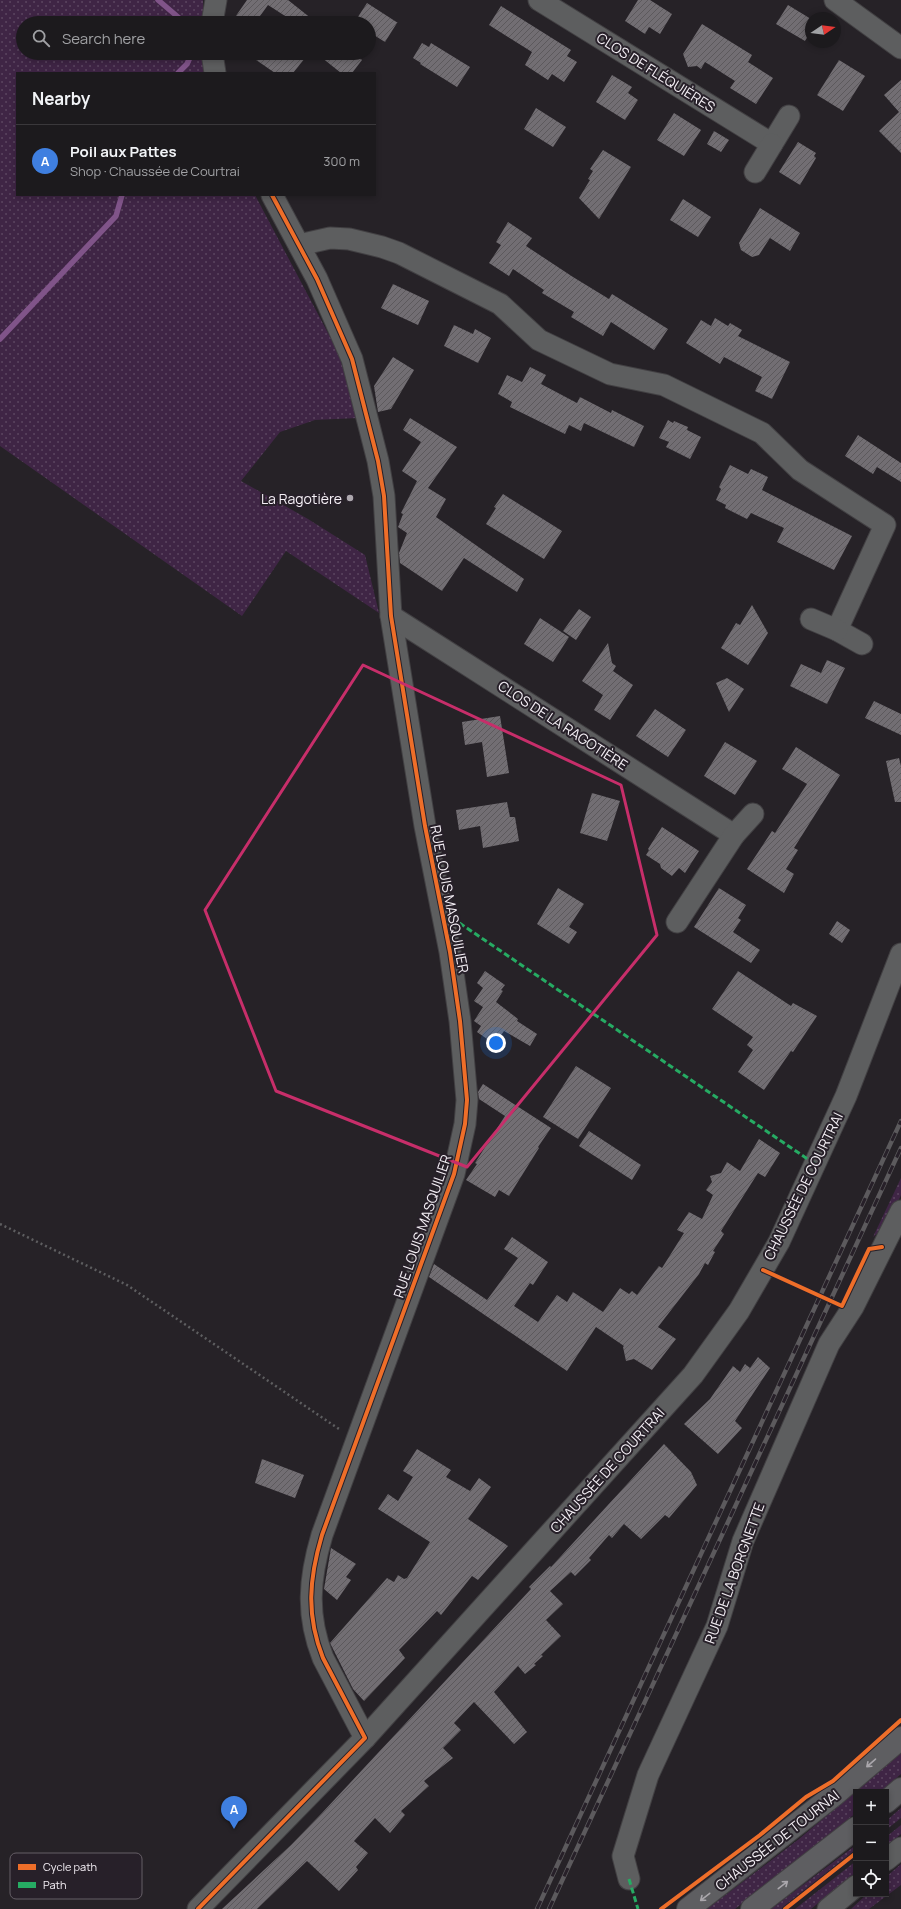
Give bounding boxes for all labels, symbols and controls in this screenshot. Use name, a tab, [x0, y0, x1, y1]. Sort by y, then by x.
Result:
north arrow	[805, 12, 841, 48]
search box	[16, 16, 376, 60]
icon: search	[30, 27, 52, 49]
text: Search here	[62, 28, 145, 49]
street label: CLOS DE FLÉQUIÈRES	[593, 28, 719, 116]
text: Nearby	[32, 87, 90, 110]
text: Poil aux Pattes	[70, 141, 177, 162]
text: A	[41, 152, 49, 170]
text: 300 m	[323, 152, 360, 170]
text: Shop · Chaussée de Courtrai	[70, 162, 240, 180]
place label: La Ragotière	[261, 489, 342, 508]
marker: La Ragotière	[345, 493, 355, 503]
street label: CLOS DE LA RAGOTIÈRE	[495, 676, 632, 774]
street label: RUE LOUIS MASQUILIER	[426, 823, 474, 975]
your location	[486, 1033, 506, 1053]
street label: CHAUSSÉE DE COURTRAI	[759, 1109, 847, 1263]
street label: RUE LOUIS MASQUILIER	[389, 1152, 456, 1300]
street label: CHAUSSÉE DE COURTRAI	[546, 1403, 668, 1537]
street label: RUE DE LA BORGNETTE	[700, 1500, 768, 1646]
one-way arrow	[867, 1758, 877, 1767]
street label: CHAUSSÉE DE TOURNAI	[711, 1785, 843, 1895]
map controls	[853, 1789, 889, 1897]
button: +	[853, 1789, 889, 1825]
pin: A	[221, 1796, 247, 1829]
button: −	[853, 1825, 889, 1861]
legend	[10, 1853, 142, 1899]
text: Cycle path	[43, 1859, 97, 1874]
button: locate	[853, 1861, 889, 1897]
text: Path	[43, 1877, 66, 1892]
one-way arrow	[778, 1881, 789, 1890]
one-way arrow	[699, 1893, 710, 1901]

